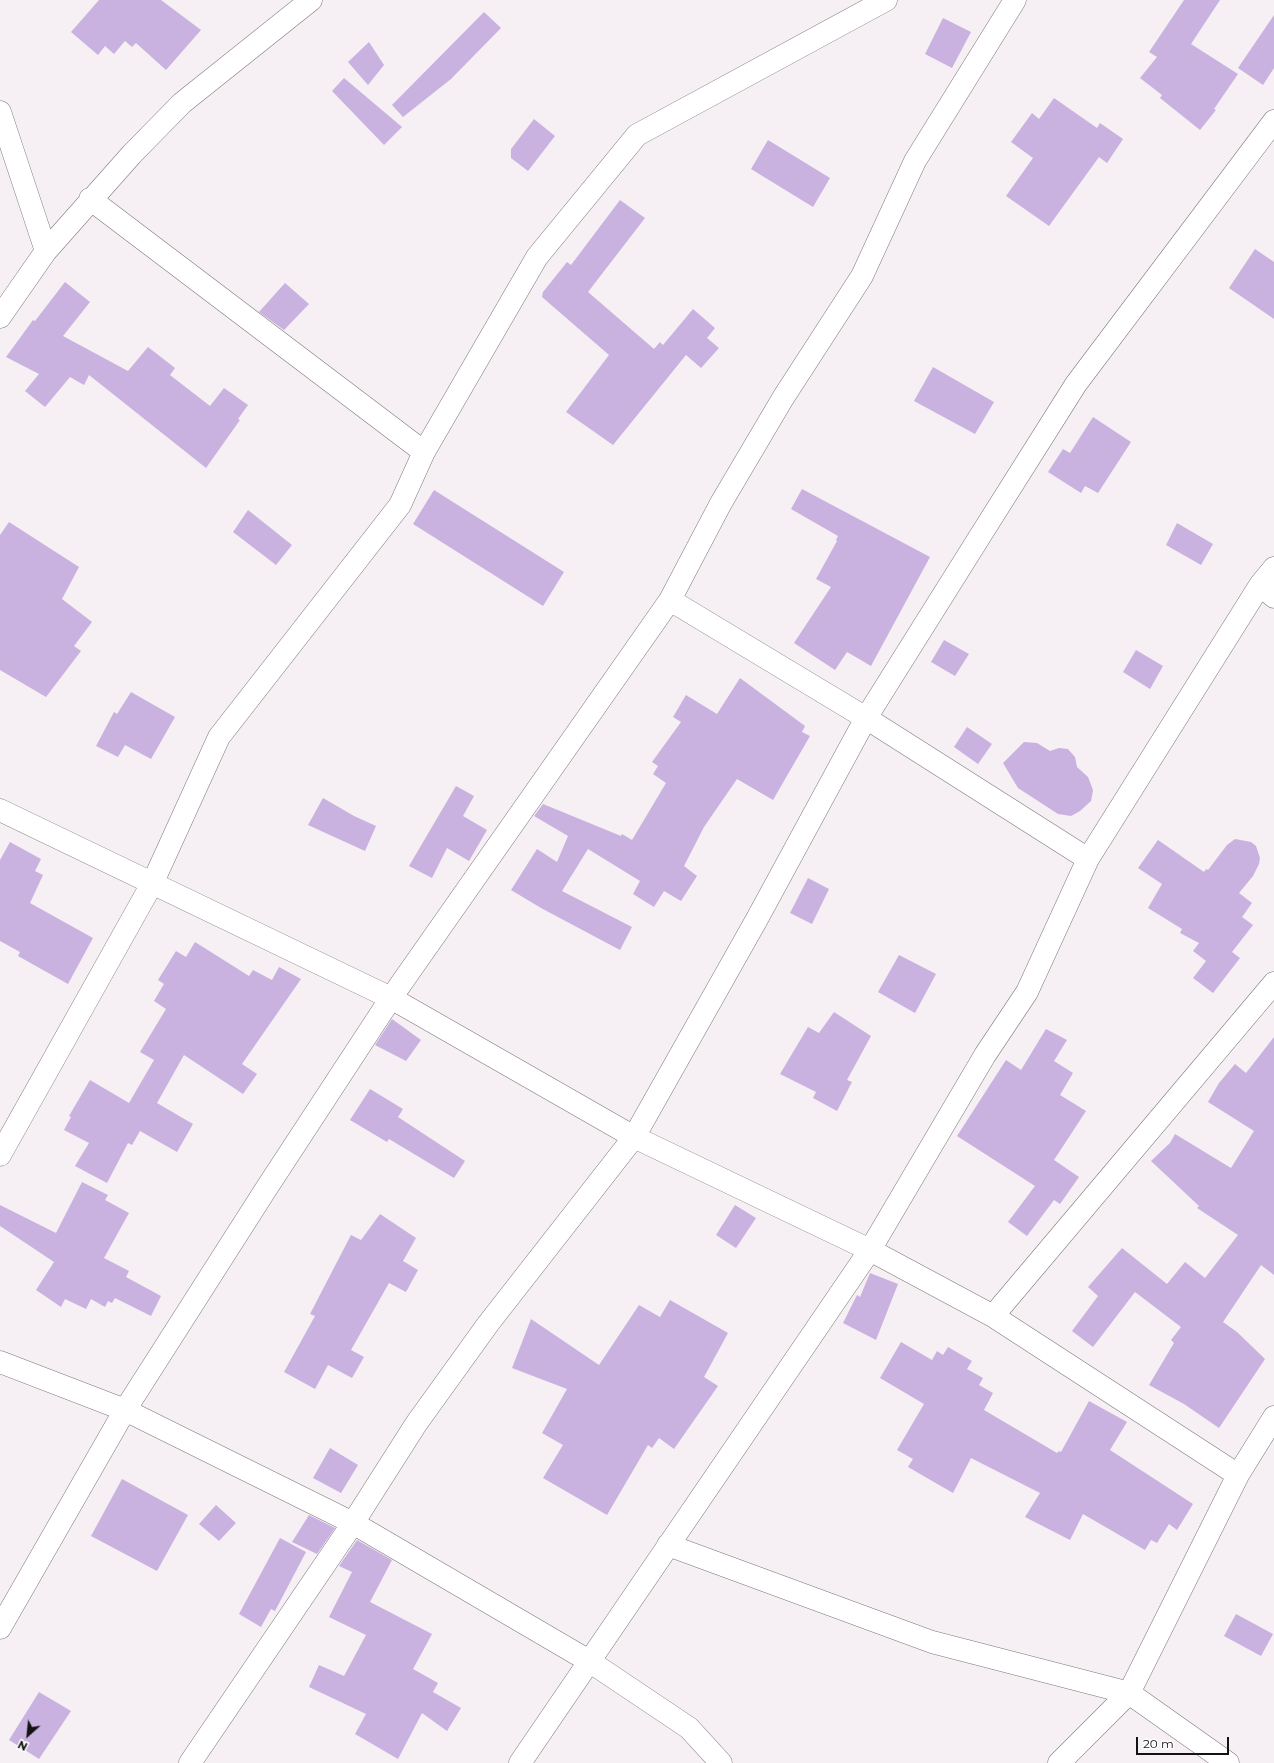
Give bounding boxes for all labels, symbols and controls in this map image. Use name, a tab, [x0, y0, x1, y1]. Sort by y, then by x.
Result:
north arrow	[8, 1715, 48, 1755]
scale bar	[1138, 1729, 1231, 1755]
text: 20 m	[1143, 1736, 1174, 1751]
text: N	[15, 1737, 30, 1754]

